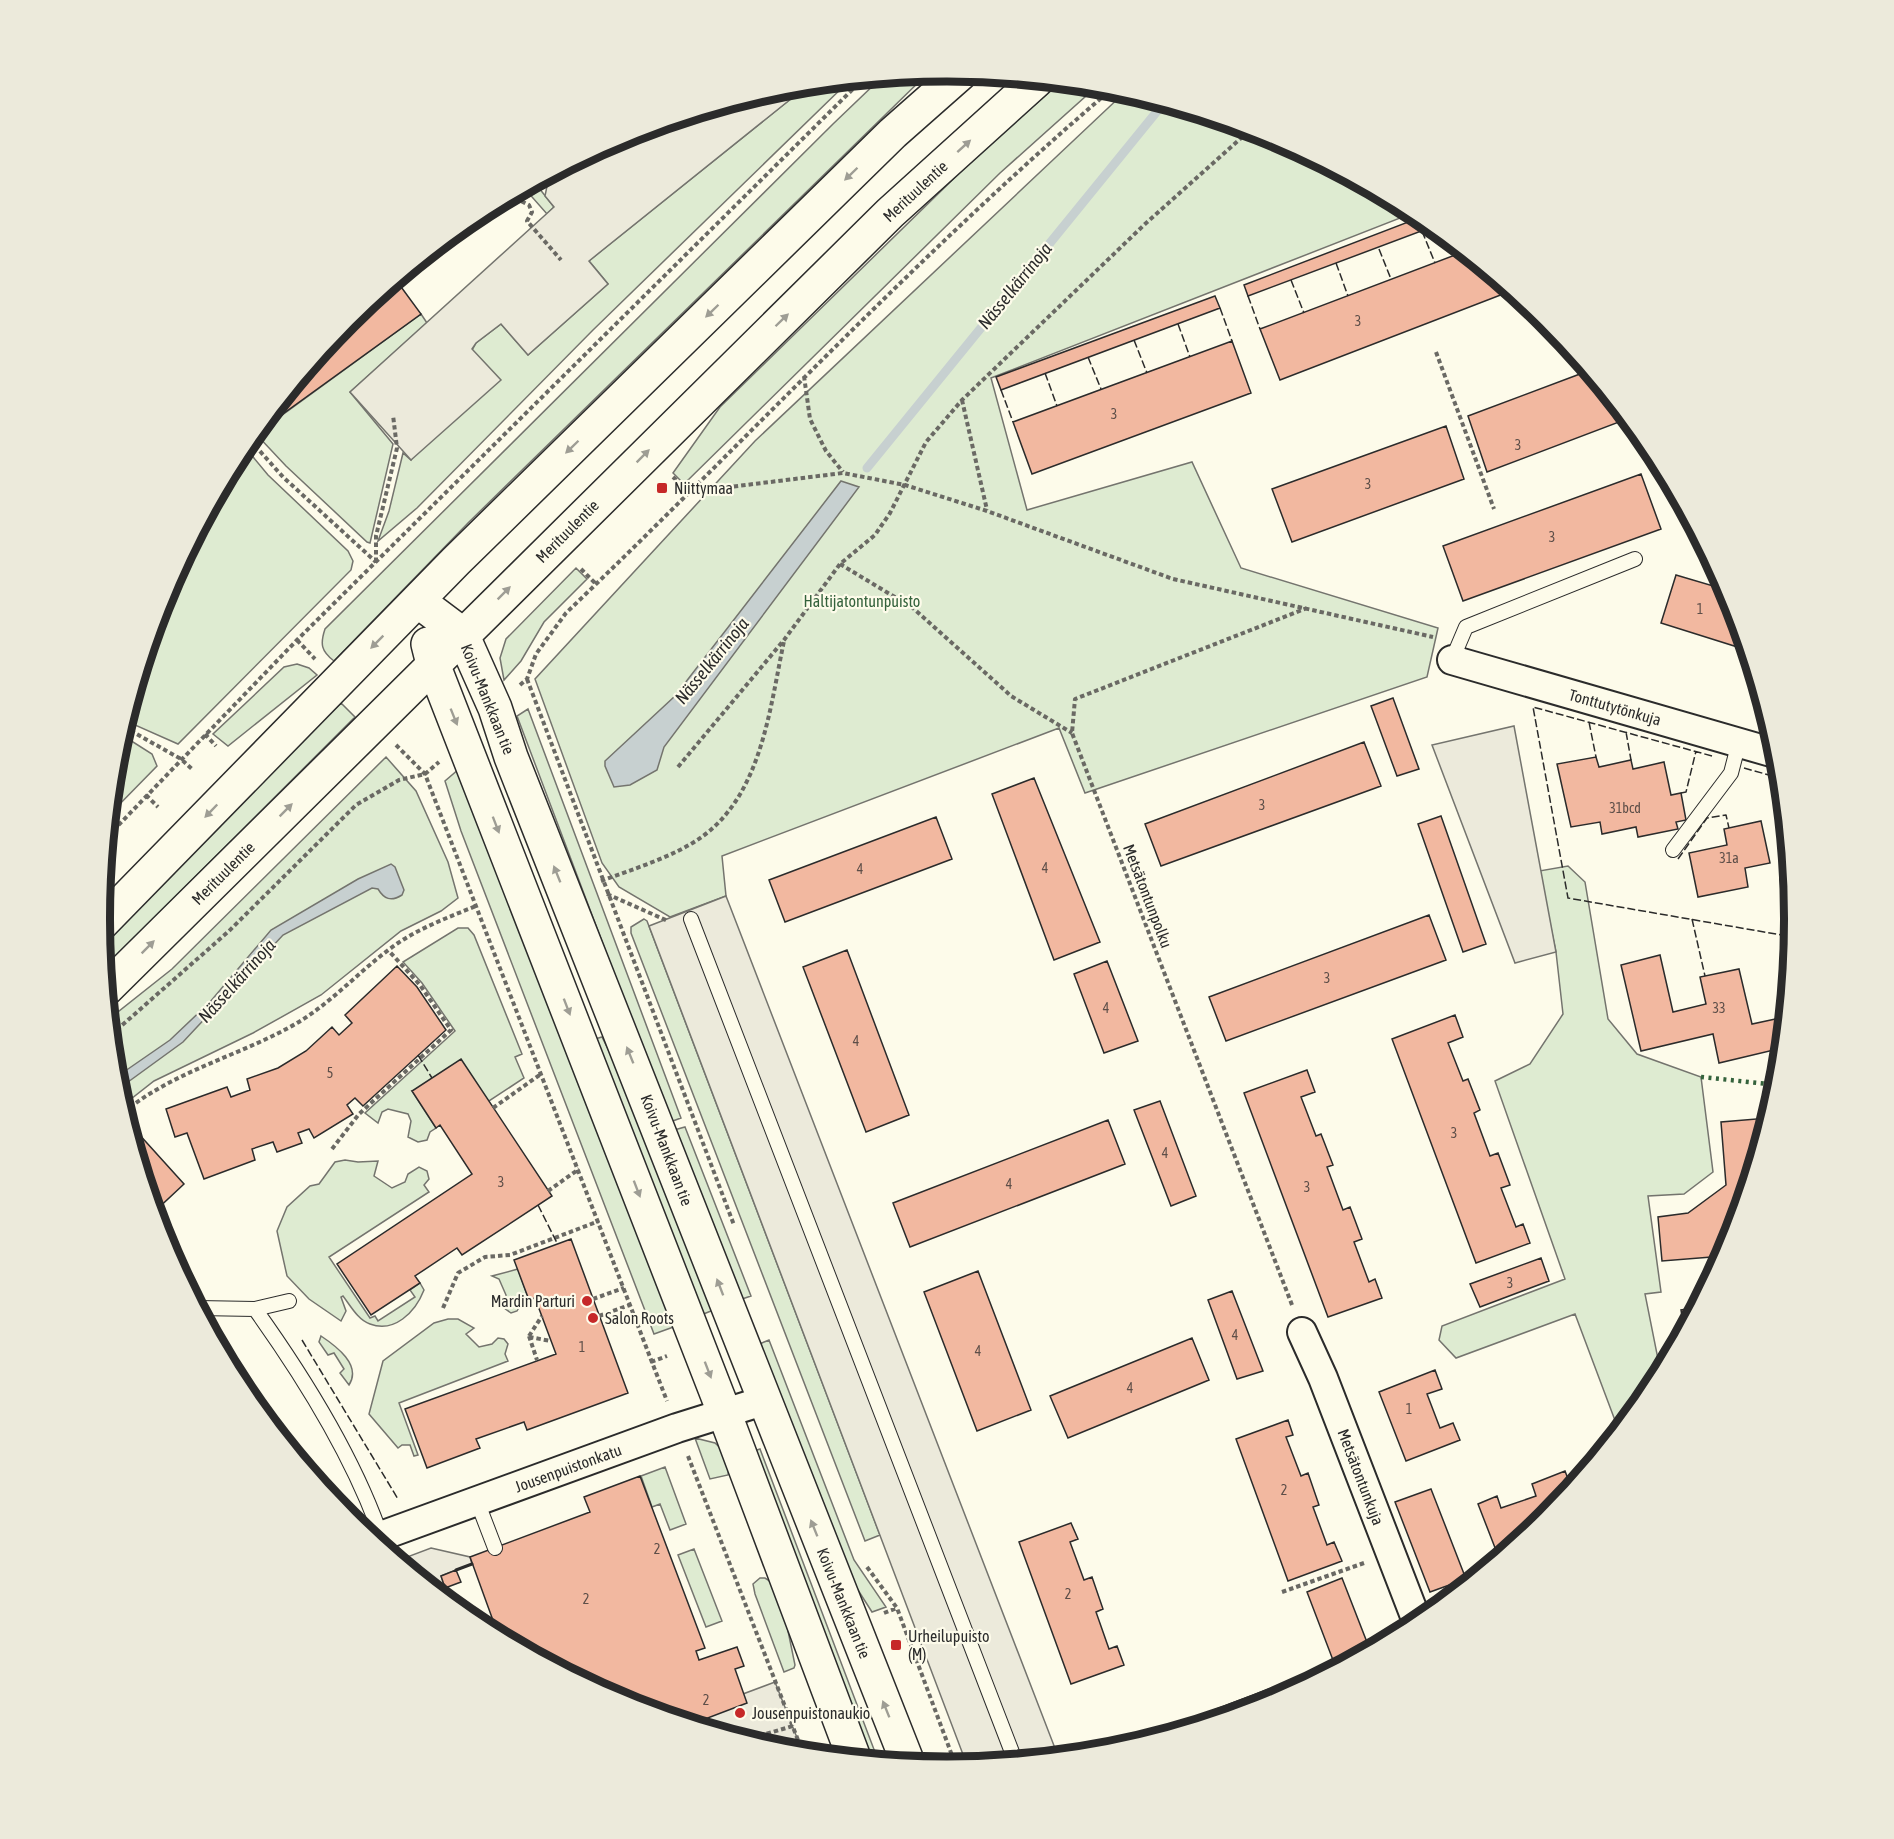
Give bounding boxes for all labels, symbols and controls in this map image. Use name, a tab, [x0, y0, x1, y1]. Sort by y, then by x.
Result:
one-way arrow	[957, 139, 972, 153]
street label: Merituulentie	[879, 157, 951, 225]
one-way arrow	[844, 167, 858, 181]
water label: Nässelkärrinoja	[973, 238, 1056, 333]
one-way arrow	[704, 304, 719, 318]
one-way arrow	[774, 313, 788, 327]
house number: 3	[1355, 313, 1361, 329]
house number: 3	[1111, 406, 1117, 422]
house number: 3	[1515, 437, 1521, 453]
one-way arrow	[566, 440, 580, 454]
one-way arrow	[635, 450, 649, 464]
house number: 3	[1365, 476, 1371, 492]
place label: Niittymaa	[674, 479, 733, 498]
marker: Niittymaa	[655, 481, 669, 495]
street label: Merituulentie	[532, 496, 602, 566]
house number: 3	[1549, 529, 1555, 545]
one-way arrow	[496, 587, 510, 601]
park label: Haltijatontunpuisto	[804, 592, 920, 611]
house number: 1	[1697, 601, 1703, 617]
water label: Nässelkärrinoja	[670, 613, 753, 708]
one-way arrow	[370, 635, 384, 650]
street label: Koivu-Mankkaan tie	[458, 641, 518, 757]
street label: Tonttutytönkuja	[1567, 685, 1663, 730]
one-way arrow	[449, 709, 459, 727]
house number: 3	[1259, 797, 1265, 813]
house number: 31bcd	[1609, 800, 1641, 816]
one-way arrow	[279, 803, 294, 817]
one-way arrow	[204, 804, 218, 818]
one-way arrow	[492, 816, 501, 834]
street label: Merituulentie	[188, 838, 258, 908]
street label: Metsätontunpolku	[1119, 842, 1176, 951]
house number: 31a	[1719, 850, 1739, 866]
house number: 4	[1042, 860, 1049, 876]
house number: 4	[857, 861, 864, 877]
one-way arrow	[552, 864, 562, 882]
water label: Nässelkärrinoja	[194, 934, 280, 1027]
one-way arrow	[140, 941, 154, 955]
house number: 3	[1324, 970, 1330, 986]
one-way arrow	[563, 998, 572, 1016]
house number: 4	[1103, 1000, 1110, 1016]
house number: 33	[1712, 1000, 1726, 1016]
house number: 4	[853, 1033, 860, 1049]
one-way arrow	[624, 1046, 634, 1064]
house number: 5	[327, 1065, 333, 1081]
street label: Koivu-Mankkaan tie	[638, 1092, 696, 1208]
house number: 3	[1451, 1125, 1457, 1141]
house number: 4	[1162, 1145, 1169, 1161]
house number: 3	[498, 1174, 504, 1190]
house number: 4	[1006, 1176, 1013, 1192]
house number: 3	[1304, 1179, 1310, 1195]
one-way arrow	[633, 1180, 643, 1198]
house number: 3	[1507, 1275, 1513, 1291]
one-way arrow	[715, 1278, 724, 1296]
place label: Mardin Parturi	[491, 1292, 575, 1310]
marker: Mardin Parturi	[580, 1294, 594, 1308]
place label: Salon Roots	[605, 1309, 674, 1327]
marker: Salon Roots	[586, 1311, 600, 1325]
house number: 4	[1232, 1327, 1239, 1343]
house number: 1	[579, 1339, 585, 1355]
house number: 4	[975, 1343, 982, 1359]
one-way arrow	[703, 1362, 713, 1380]
house number: 4	[1127, 1380, 1134, 1396]
house number: 1	[1406, 1401, 1412, 1417]
street label: Metsätontunkuja	[1333, 1426, 1388, 1528]
street label: Jousenpuistonkatu	[512, 1440, 624, 1497]
house number: 2	[1281, 1482, 1287, 1498]
one-way arrow	[809, 1518, 819, 1536]
house number: 2	[654, 1541, 660, 1557]
street label: Koivu-Mankkaan tie	[814, 1545, 874, 1661]
house number: 2	[1065, 1586, 1071, 1602]
house number: 2	[583, 1591, 589, 1607]
place label: Urheilupuisto (M)	[908, 1627, 989, 1664]
marker: Urheilupuisto (M)	[889, 1638, 903, 1652]
house number: 2	[703, 1692, 709, 1708]
one-way arrow	[881, 1700, 890, 1718]
place label: Jousenpuistonaukio	[752, 1704, 870, 1723]
marker: Jousenpuistonaukio	[733, 1706, 747, 1720]

